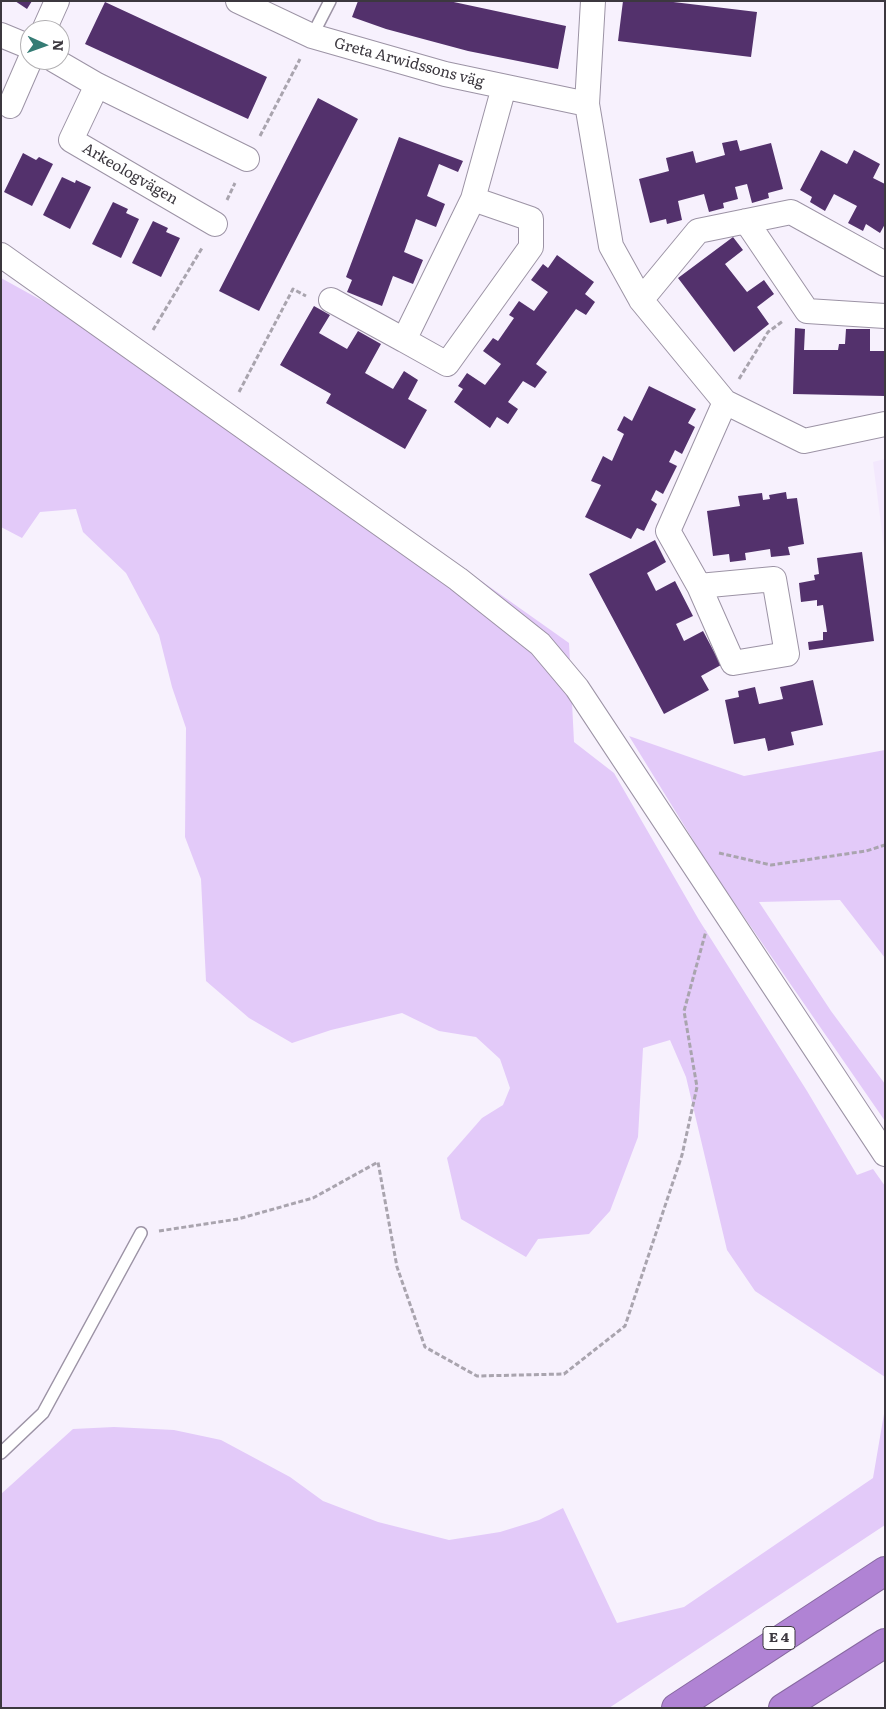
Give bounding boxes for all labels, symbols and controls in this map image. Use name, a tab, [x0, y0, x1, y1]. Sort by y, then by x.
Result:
north arrow	[20, 20, 70, 70]
street label: Greta Arwidssons väg	[332, 34, 486, 92]
text: N	[49, 39, 69, 52]
street label: Arkeologvägen	[79, 139, 181, 209]
road number: E 4	[763, 1626, 795, 1650]

